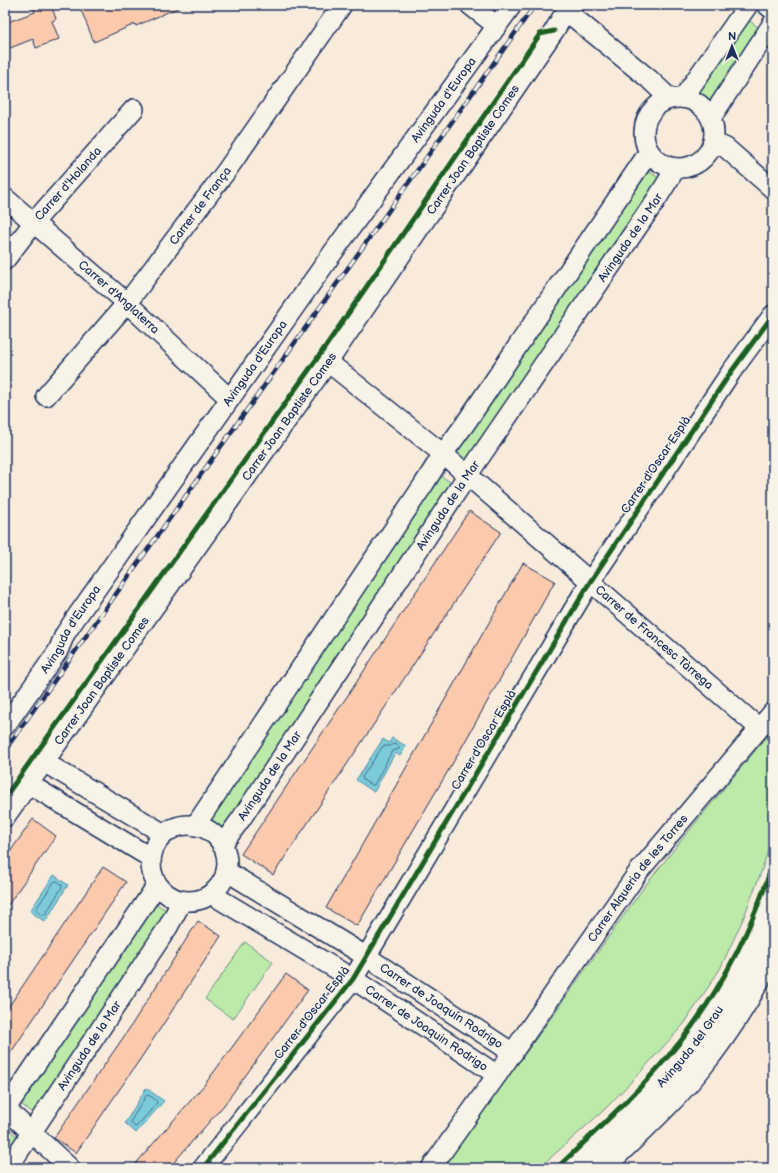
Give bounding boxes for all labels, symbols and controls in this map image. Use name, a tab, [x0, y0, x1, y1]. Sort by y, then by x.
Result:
north arrow	[712, 26, 752, 66]
text: N	[728, 30, 736, 43]
street label: Avinguda d'Europa	[408, 54, 479, 145]
street label: Carrer Joan Baptiste Comes	[423, 82, 523, 218]
street label: Carrer d'Holanda	[31, 144, 105, 224]
street label: Carrer de França	[166, 164, 234, 248]
street label: Avinguda de la Mar	[595, 190, 666, 285]
street label: Carrer d'Anglaterra	[75, 257, 163, 337]
street label: Avinguda d'Europa	[220, 317, 290, 409]
street label: Carrer Joan Baptiste Comes	[239, 349, 340, 484]
street label: Carrer d'Oscar Esplà	[618, 413, 694, 516]
street label: Avinguda de la Mar	[413, 457, 483, 553]
street label: Avinguda d'Europa	[37, 582, 104, 676]
street label: Carrer de Francesc Tàrrega	[592, 582, 717, 693]
street label: Carrer Joan Baptiste Comes	[51, 614, 152, 748]
street label: Carrer d'Oscar Esplà	[448, 687, 520, 793]
street label: Avinguda de la Mar	[235, 728, 305, 823]
street label: Carrer Alqueria de les Torres	[584, 811, 691, 945]
street label: Carrer de Joaquín Rodrigo	[377, 960, 506, 1052]
street label: Carrer d'Oscar Esplà	[271, 963, 353, 1063]
street label: Carrer de Joaquin Rodrigo	[362, 982, 491, 1075]
street label: Avinguda de la Mar	[54, 997, 125, 1093]
street label: Avinguda del Grau	[654, 1003, 727, 1090]

